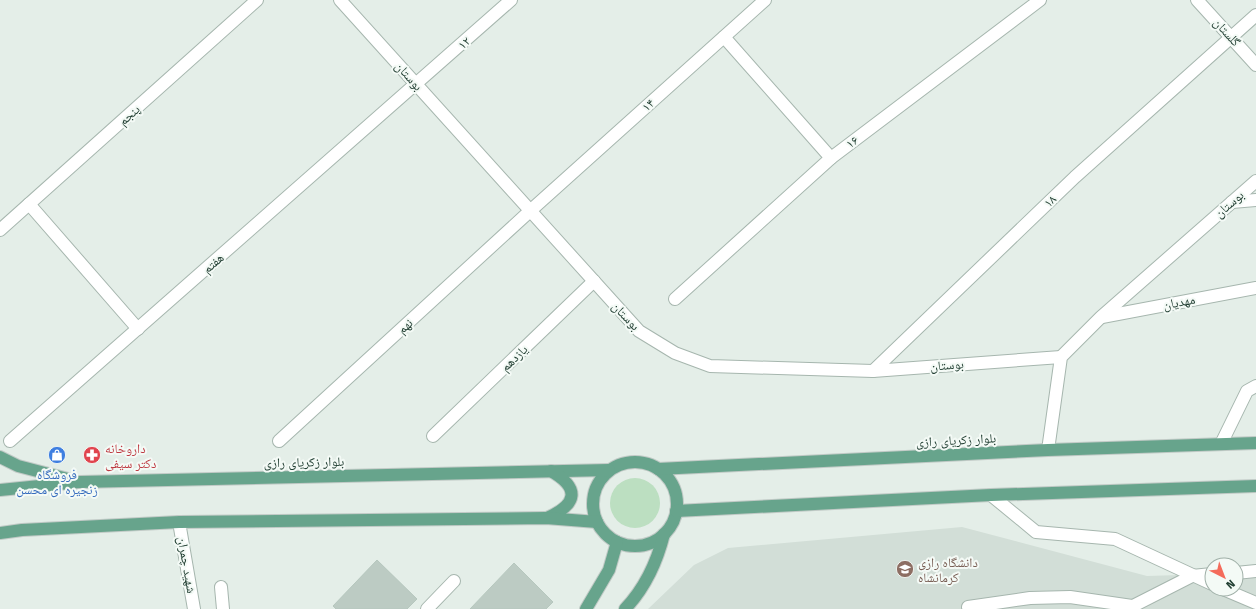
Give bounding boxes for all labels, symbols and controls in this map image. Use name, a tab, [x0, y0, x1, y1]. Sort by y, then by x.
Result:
street label: گلستان	[1210, 15, 1244, 50]
street label: ۱۲	[455, 33, 473, 52]
street label: بوستان	[391, 58, 426, 94]
street label: ۱۴	[639, 95, 657, 114]
street label: پنجم	[115, 101, 144, 129]
street label: ۱۶	[843, 132, 861, 152]
street label: بوستان	[1211, 187, 1247, 222]
street label: ۱۸	[1041, 191, 1060, 210]
street label: هفتم	[199, 250, 227, 277]
street label: مهدیان	[1162, 292, 1197, 313]
street label: بوستان	[608, 299, 643, 334]
street label: نهم	[394, 315, 416, 337]
street label: یازدهم	[497, 342, 531, 375]
street label: بوستان	[930, 356, 964, 375]
street label: بلوار زکریای رازی	[915, 430, 997, 451]
place label: داروخانه دکتر سیفی	[105, 441, 156, 472]
shop icon: فروشگاه زنجیره ای محسن	[47, 445, 67, 465]
pharmacy icon: داروخانه دکتر سیفی	[82, 445, 102, 465]
street label: بلوار زکریای رازی	[264, 454, 344, 471]
place label: فروشگاه زنجیره ای محسن	[16, 467, 98, 498]
street label: شهید چمران	[174, 535, 199, 595]
place label: دانشگاه رازی کرمانشاه	[918, 555, 978, 586]
north arrow	[1204, 557, 1244, 597]
school or university icon: دانشگاه رازی کرمانشاه	[895, 559, 915, 579]
text: N	[1223, 577, 1237, 591]

